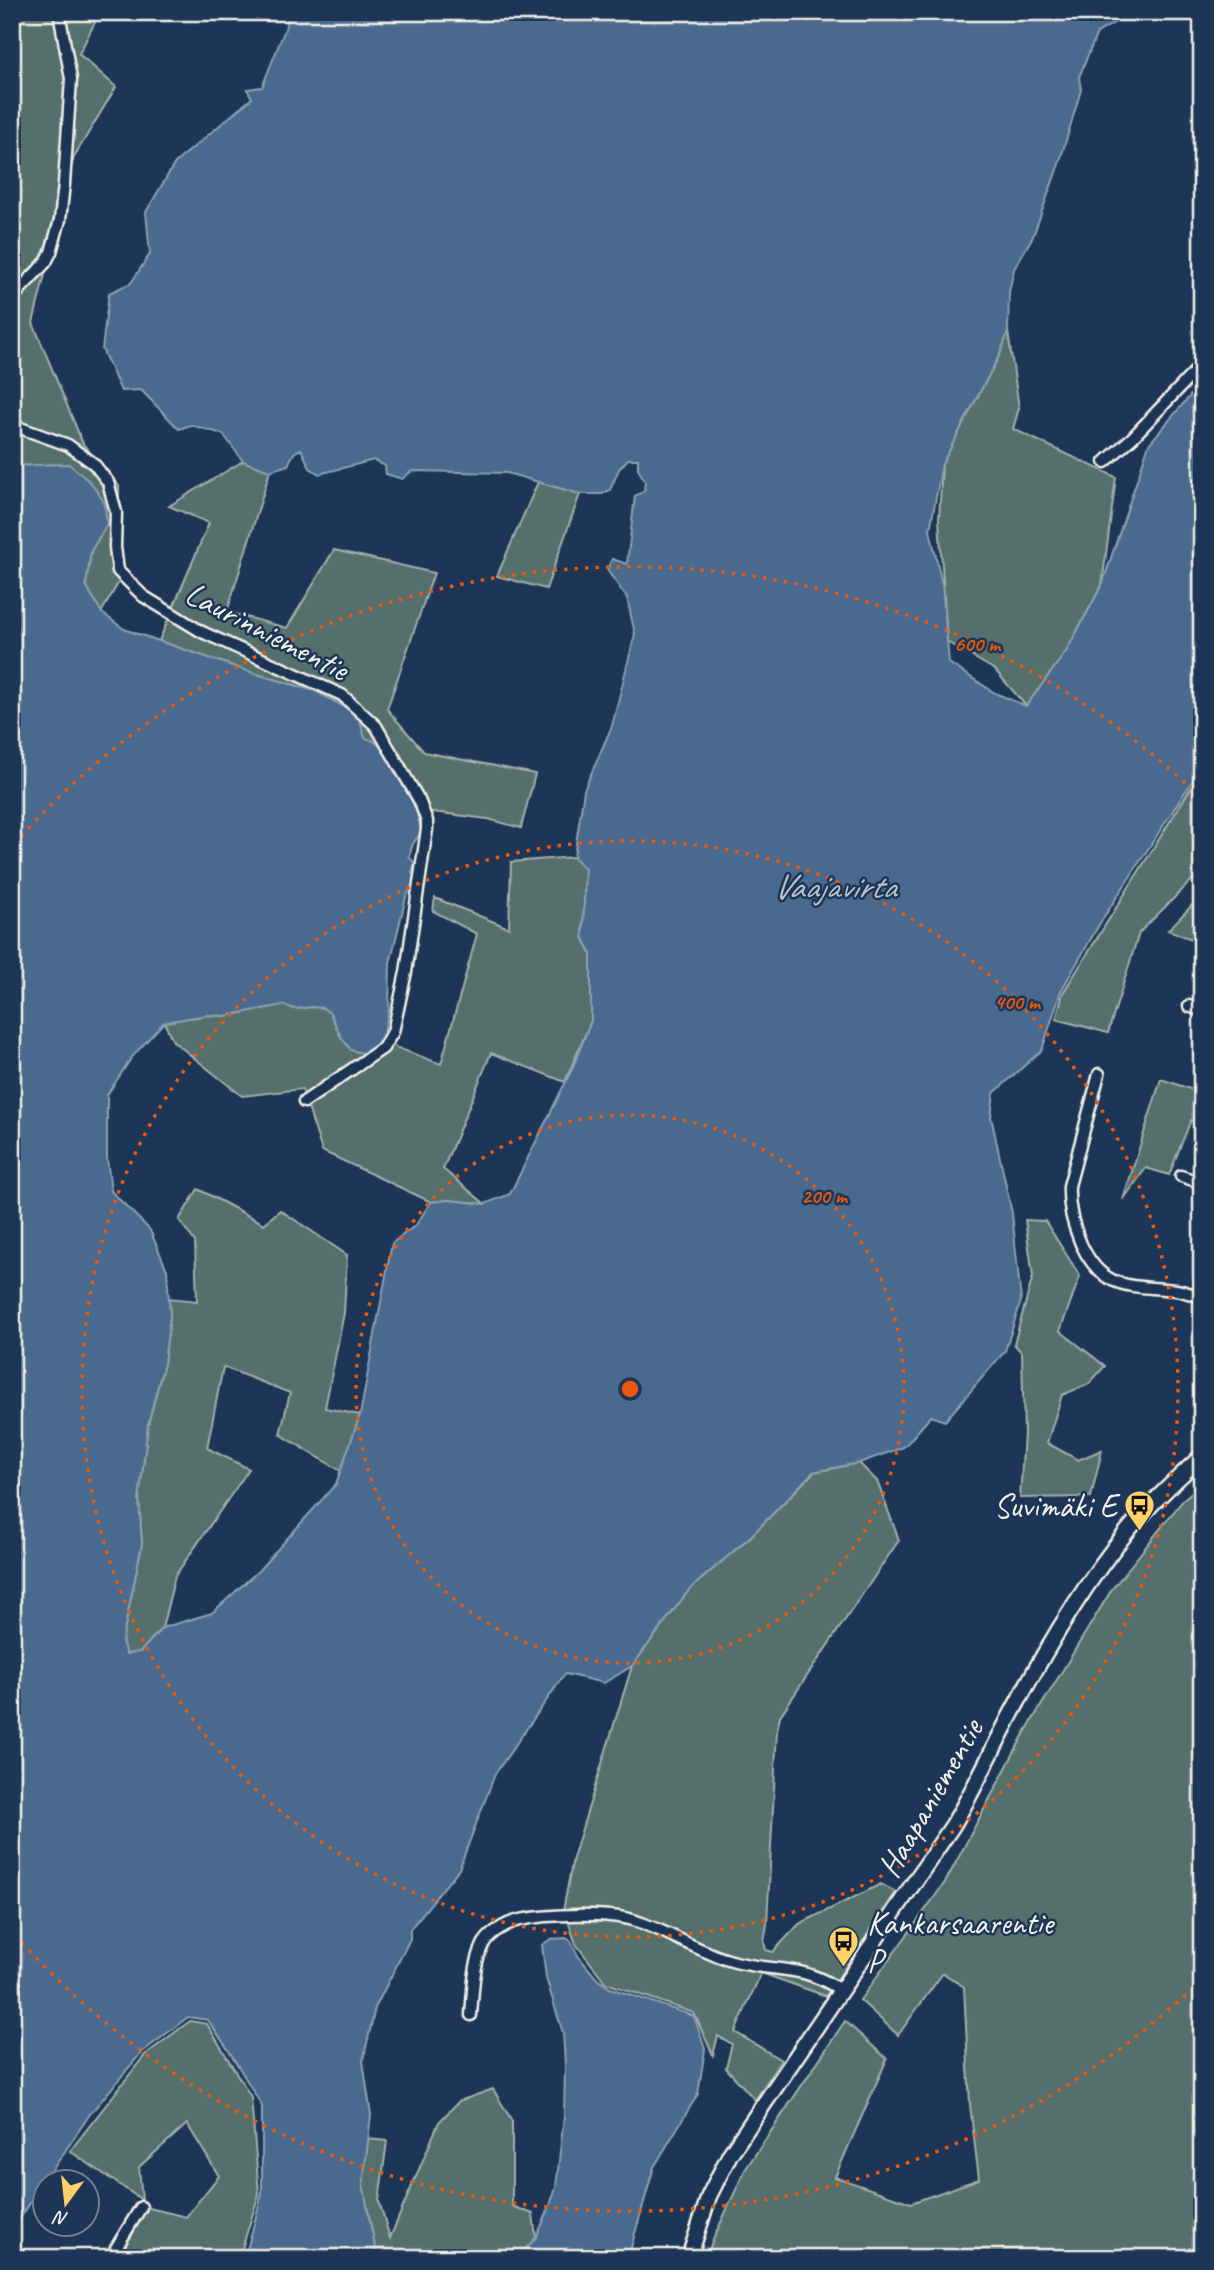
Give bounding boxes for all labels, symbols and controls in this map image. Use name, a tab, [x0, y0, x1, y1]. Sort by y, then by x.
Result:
street label: Laurinniementie	[179, 572, 358, 691]
text: 600 m	[954, 631, 1002, 657]
water label: Vaajavirta	[773, 864, 898, 909]
text: 400 m	[994, 989, 1042, 1015]
text: 200 m	[801, 1183, 849, 1209]
centre of rings	[618, 1377, 642, 1401]
place label: Suvimäki E	[994, 1485, 1122, 1527]
bus stop icon: Suvimäki E	[1123, 1489, 1157, 1533]
street label: Haapaniementie	[868, 1709, 993, 1885]
place label: Kankarsaarentie P	[867, 1902, 1055, 1982]
bus stop icon: Kankarsaarentie P	[827, 1925, 861, 1969]
north arrow	[32, 2168, 102, 2238]
text: N	[50, 2205, 71, 2232]

